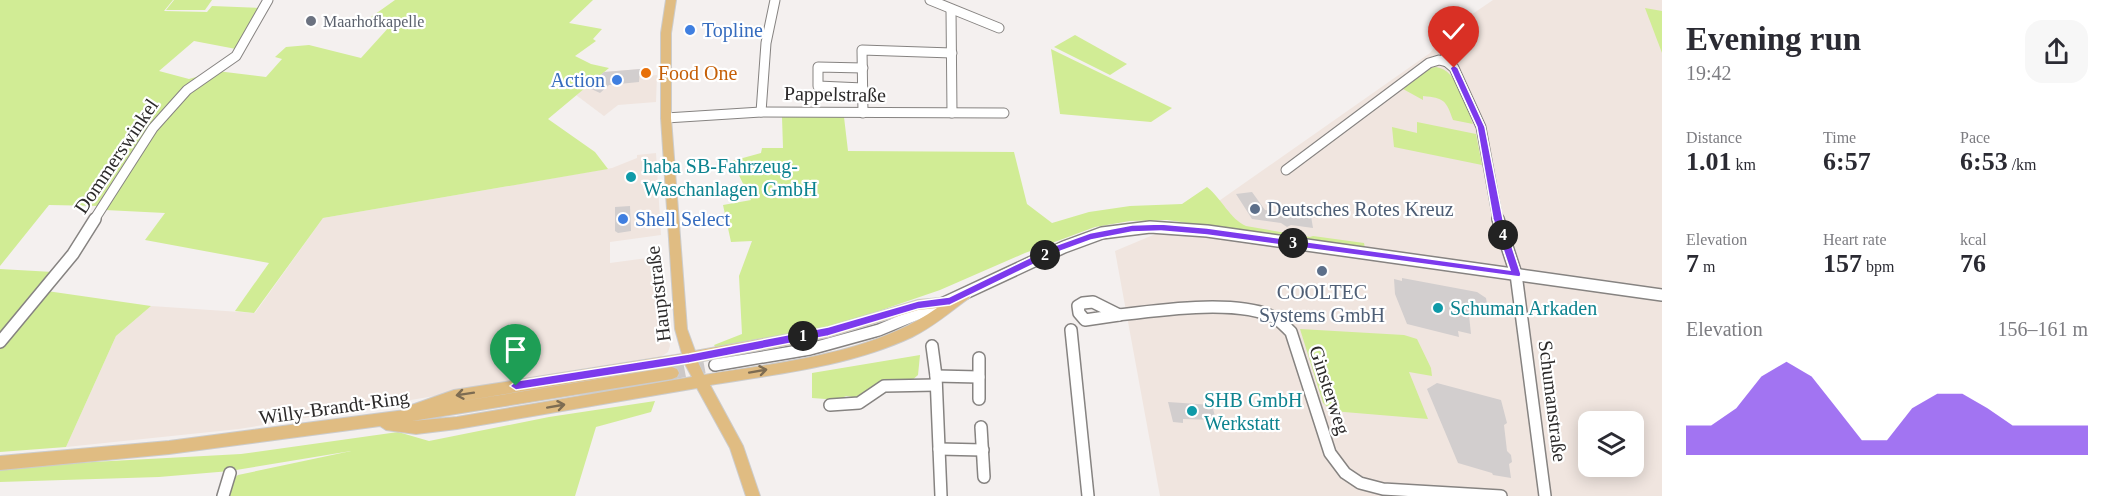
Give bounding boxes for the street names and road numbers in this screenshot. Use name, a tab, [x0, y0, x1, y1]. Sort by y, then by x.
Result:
street label: Pappelstraße	[784, 82, 886, 107]
street label: Dommerswinkel	[70, 94, 163, 217]
street label: Hauptstraße	[641, 244, 676, 343]
street label: Schumanstraße	[1535, 339, 1571, 463]
street label: Ginsterweg	[1304, 343, 1355, 438]
street label: Willy-Brandt-Ring	[258, 386, 411, 429]

